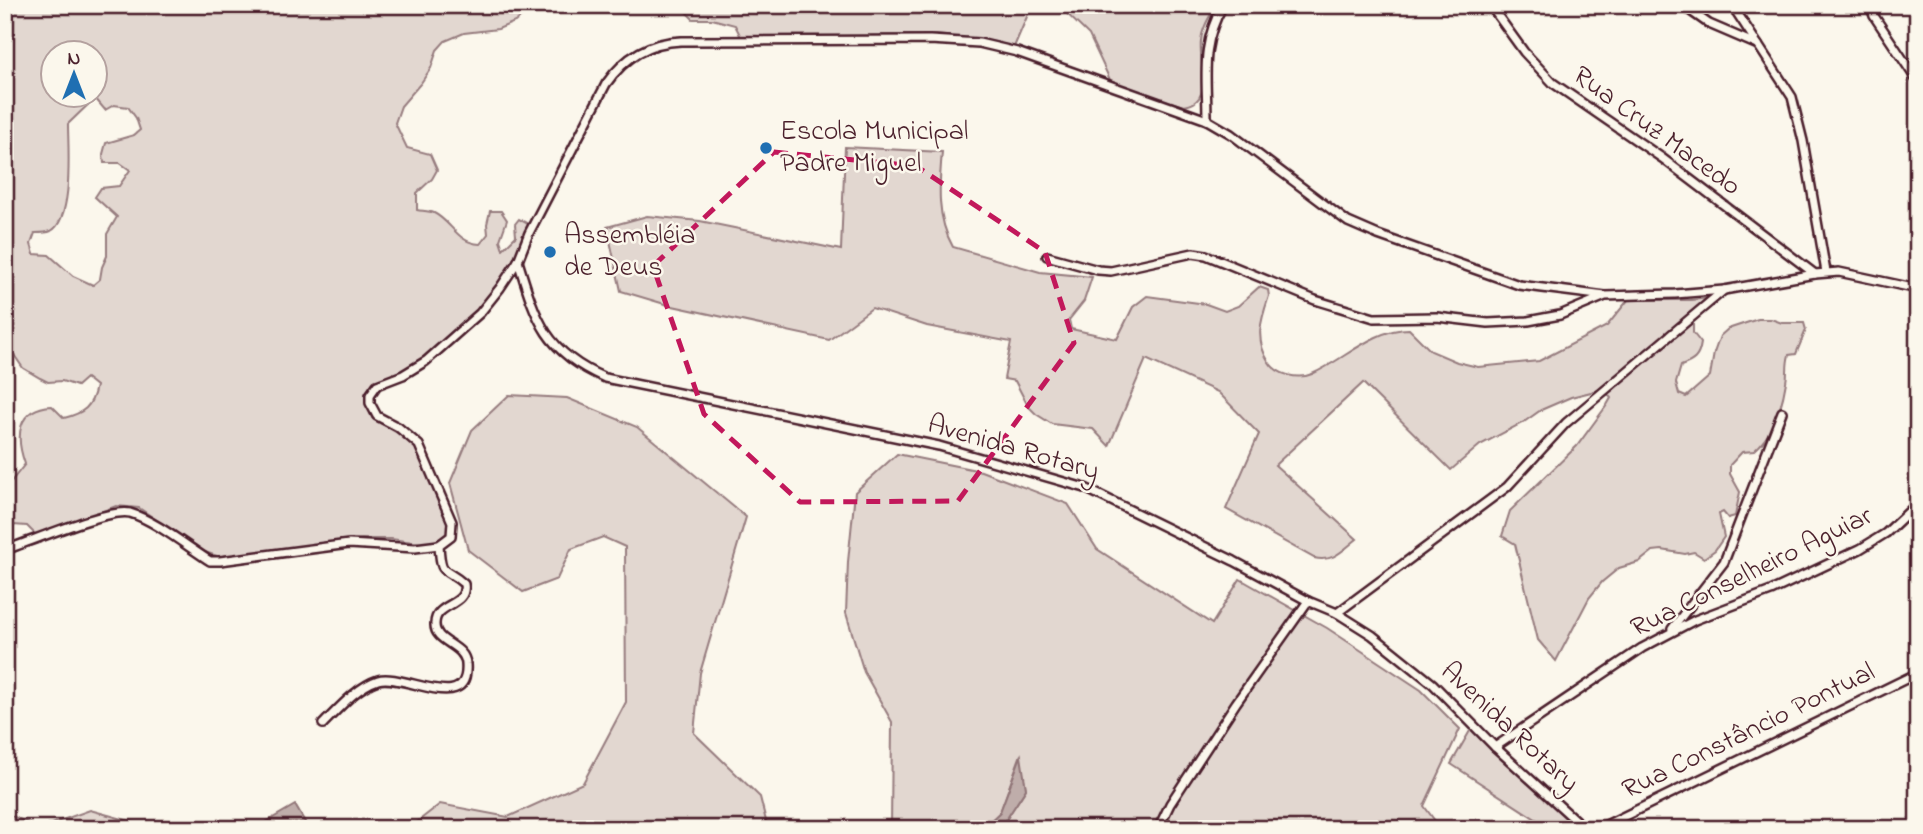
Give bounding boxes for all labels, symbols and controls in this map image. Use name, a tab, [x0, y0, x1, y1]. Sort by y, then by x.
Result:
north arrow	[38, 38, 108, 108]
text: N	[68, 46, 81, 73]
street label: Rua Cruz Macedo	[1563, 57, 1749, 207]
place label: Escola Municipal Padre Miguel	[780, 112, 969, 185]
marker: Escola Municipal Padre Miguel	[758, 140, 774, 156]
place label: Assembléia de Deus	[564, 216, 695, 289]
marker: Assembléia de Deus	[542, 244, 558, 260]
street label: Avenida Rotary	[922, 405, 1104, 493]
street label: Rua Conselheiro Aguiar	[1624, 496, 1880, 649]
street label: Avenida Rotary	[1430, 653, 1588, 803]
street label: Rua Constâncio Pontual	[1616, 653, 1882, 811]

